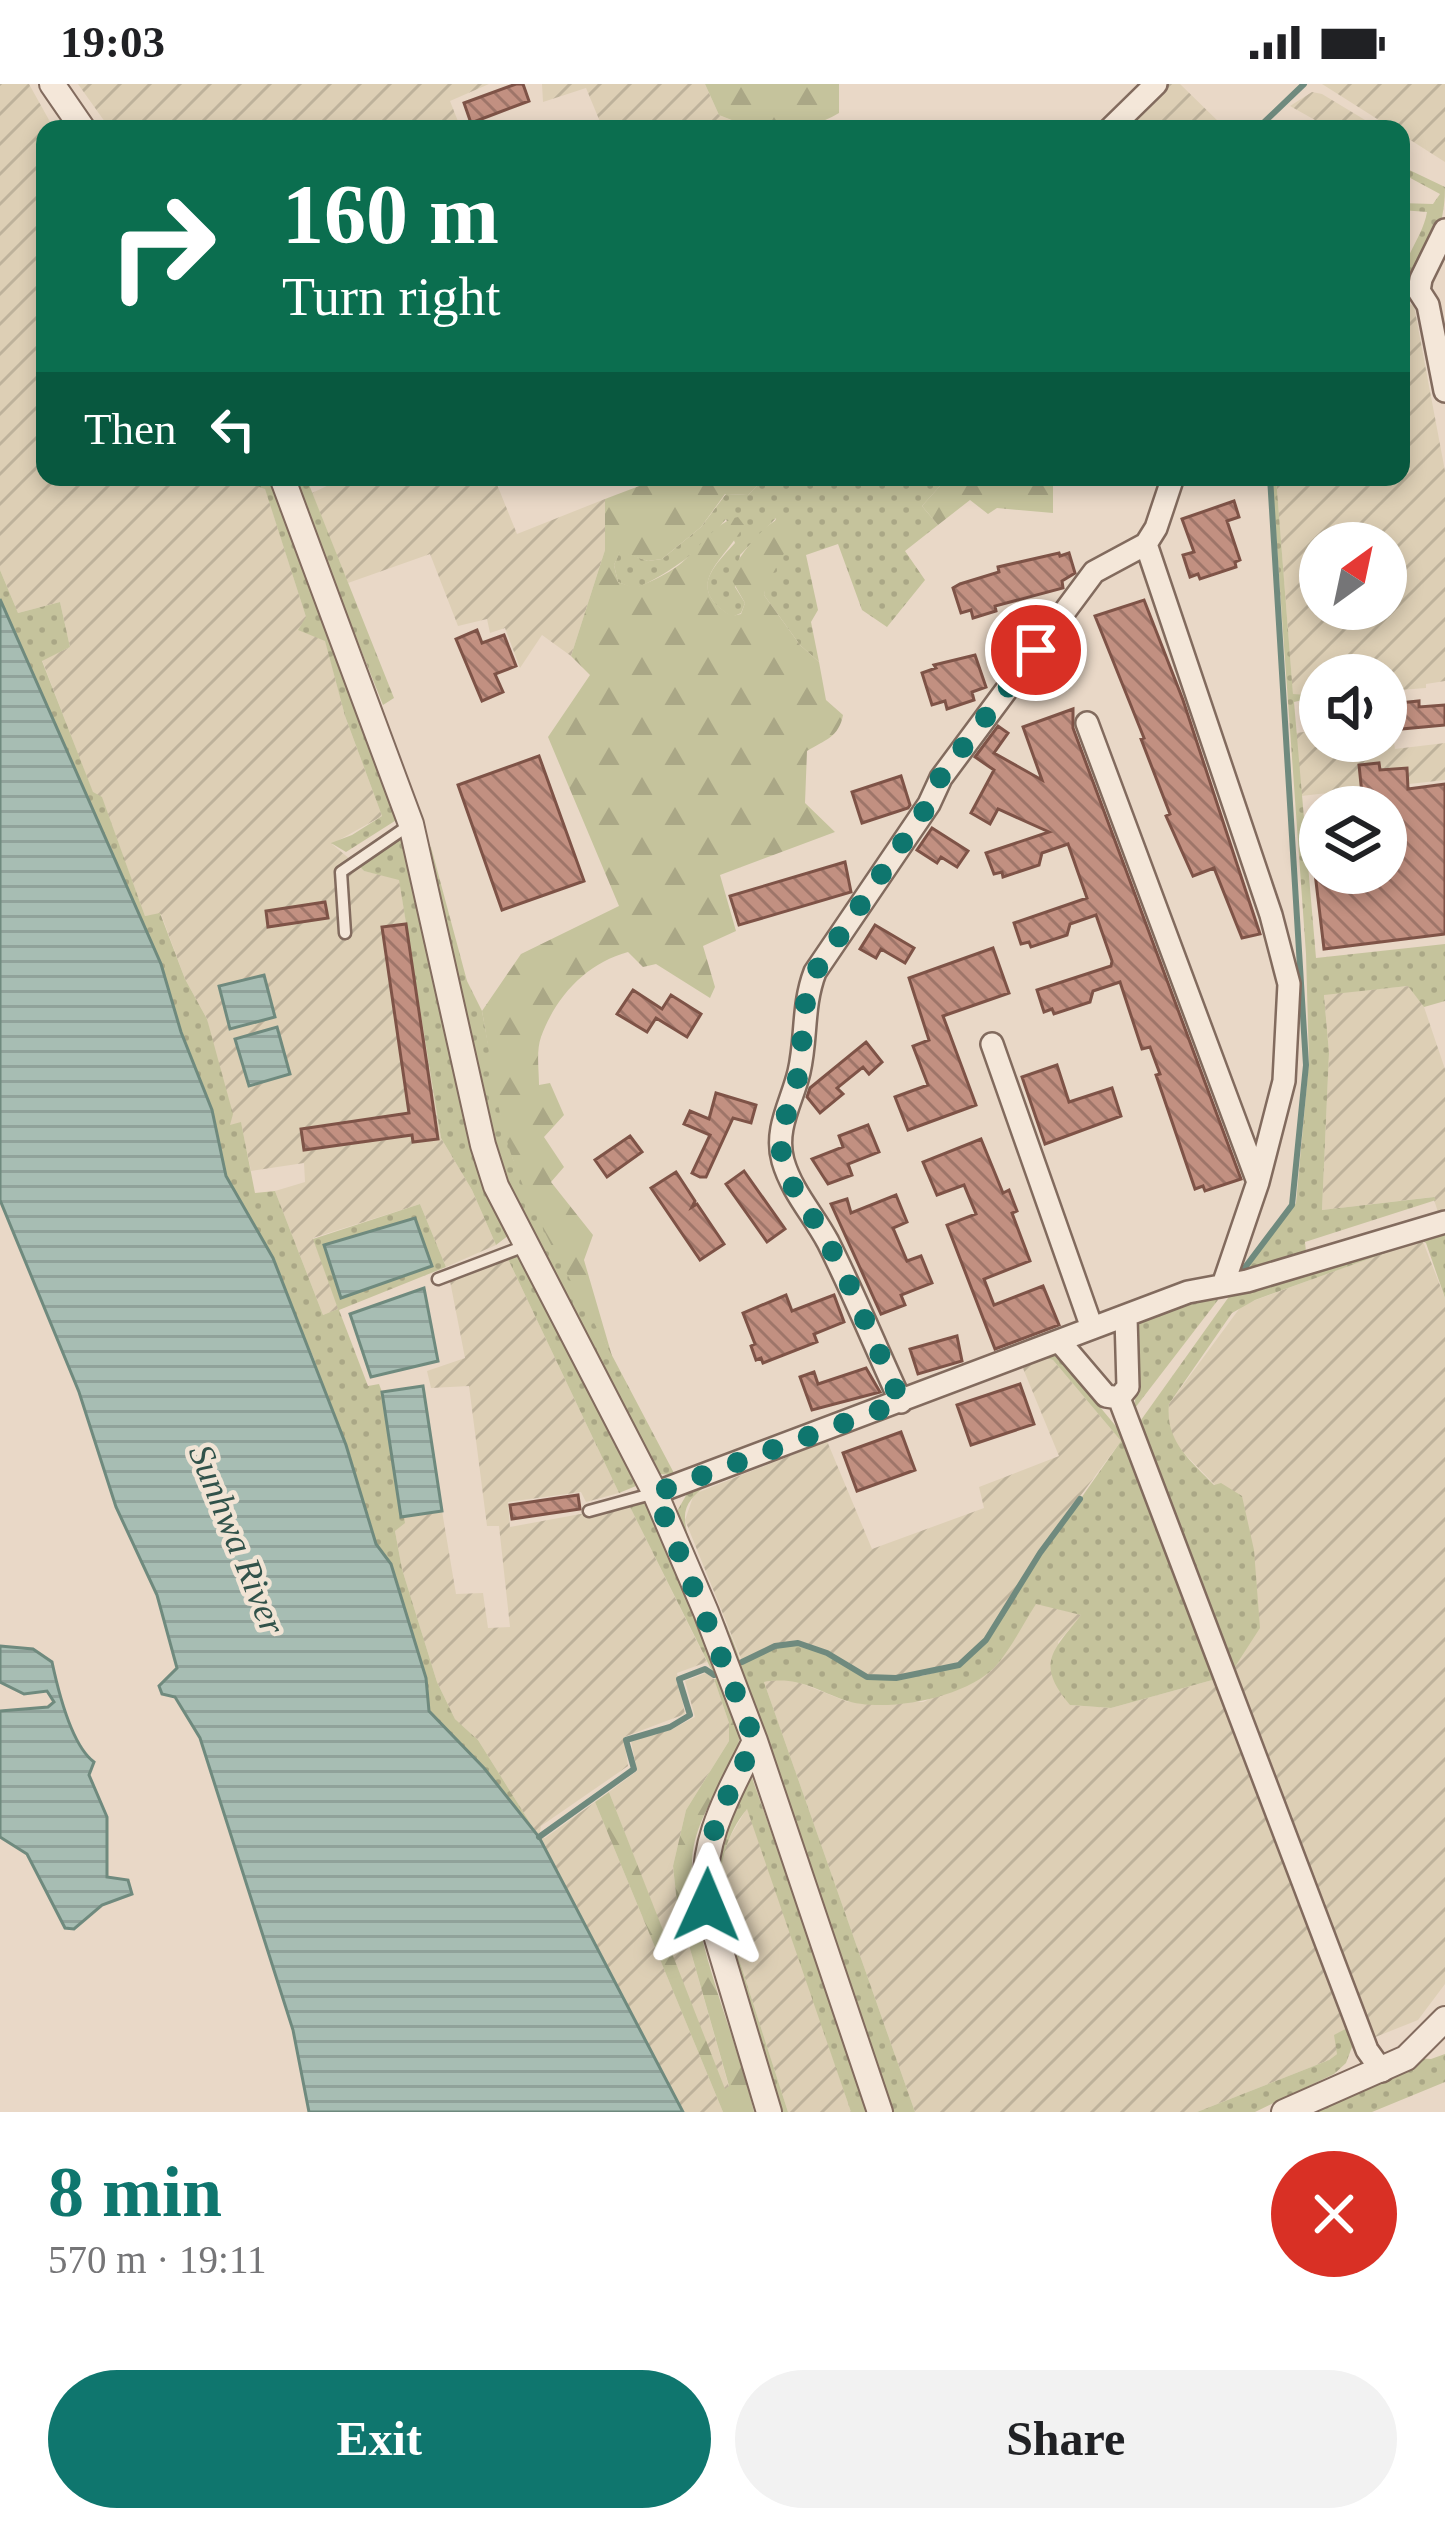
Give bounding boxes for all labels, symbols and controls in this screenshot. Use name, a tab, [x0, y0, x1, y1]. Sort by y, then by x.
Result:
text: 19:03	[60, 17, 165, 67]
icon: right	[84, 168, 240, 324]
text: 160 m	[282, 168, 499, 261]
text: Turn right	[282, 267, 501, 327]
icon: left	[200, 396, 266, 462]
text: Then	[84, 404, 176, 454]
north arrow	[1299, 522, 1407, 630]
map controls	[1299, 522, 1407, 894]
pin	[985, 599, 1087, 701]
icon: arrive	[1003, 617, 1069, 683]
button: sound	[1299, 654, 1407, 762]
button: layers	[1299, 786, 1407, 894]
water label: Sunhwa River	[181, 1439, 294, 1641]
position arrow	[644, 1842, 770, 1968]
button: close	[1271, 2151, 1397, 2277]
text: 8 min	[48, 2152, 222, 2232]
text: 570 m · 19:11	[48, 2238, 266, 2281]
button: Exit	[48, 2370, 711, 2508]
button: Share	[735, 2370, 1397, 2508]

